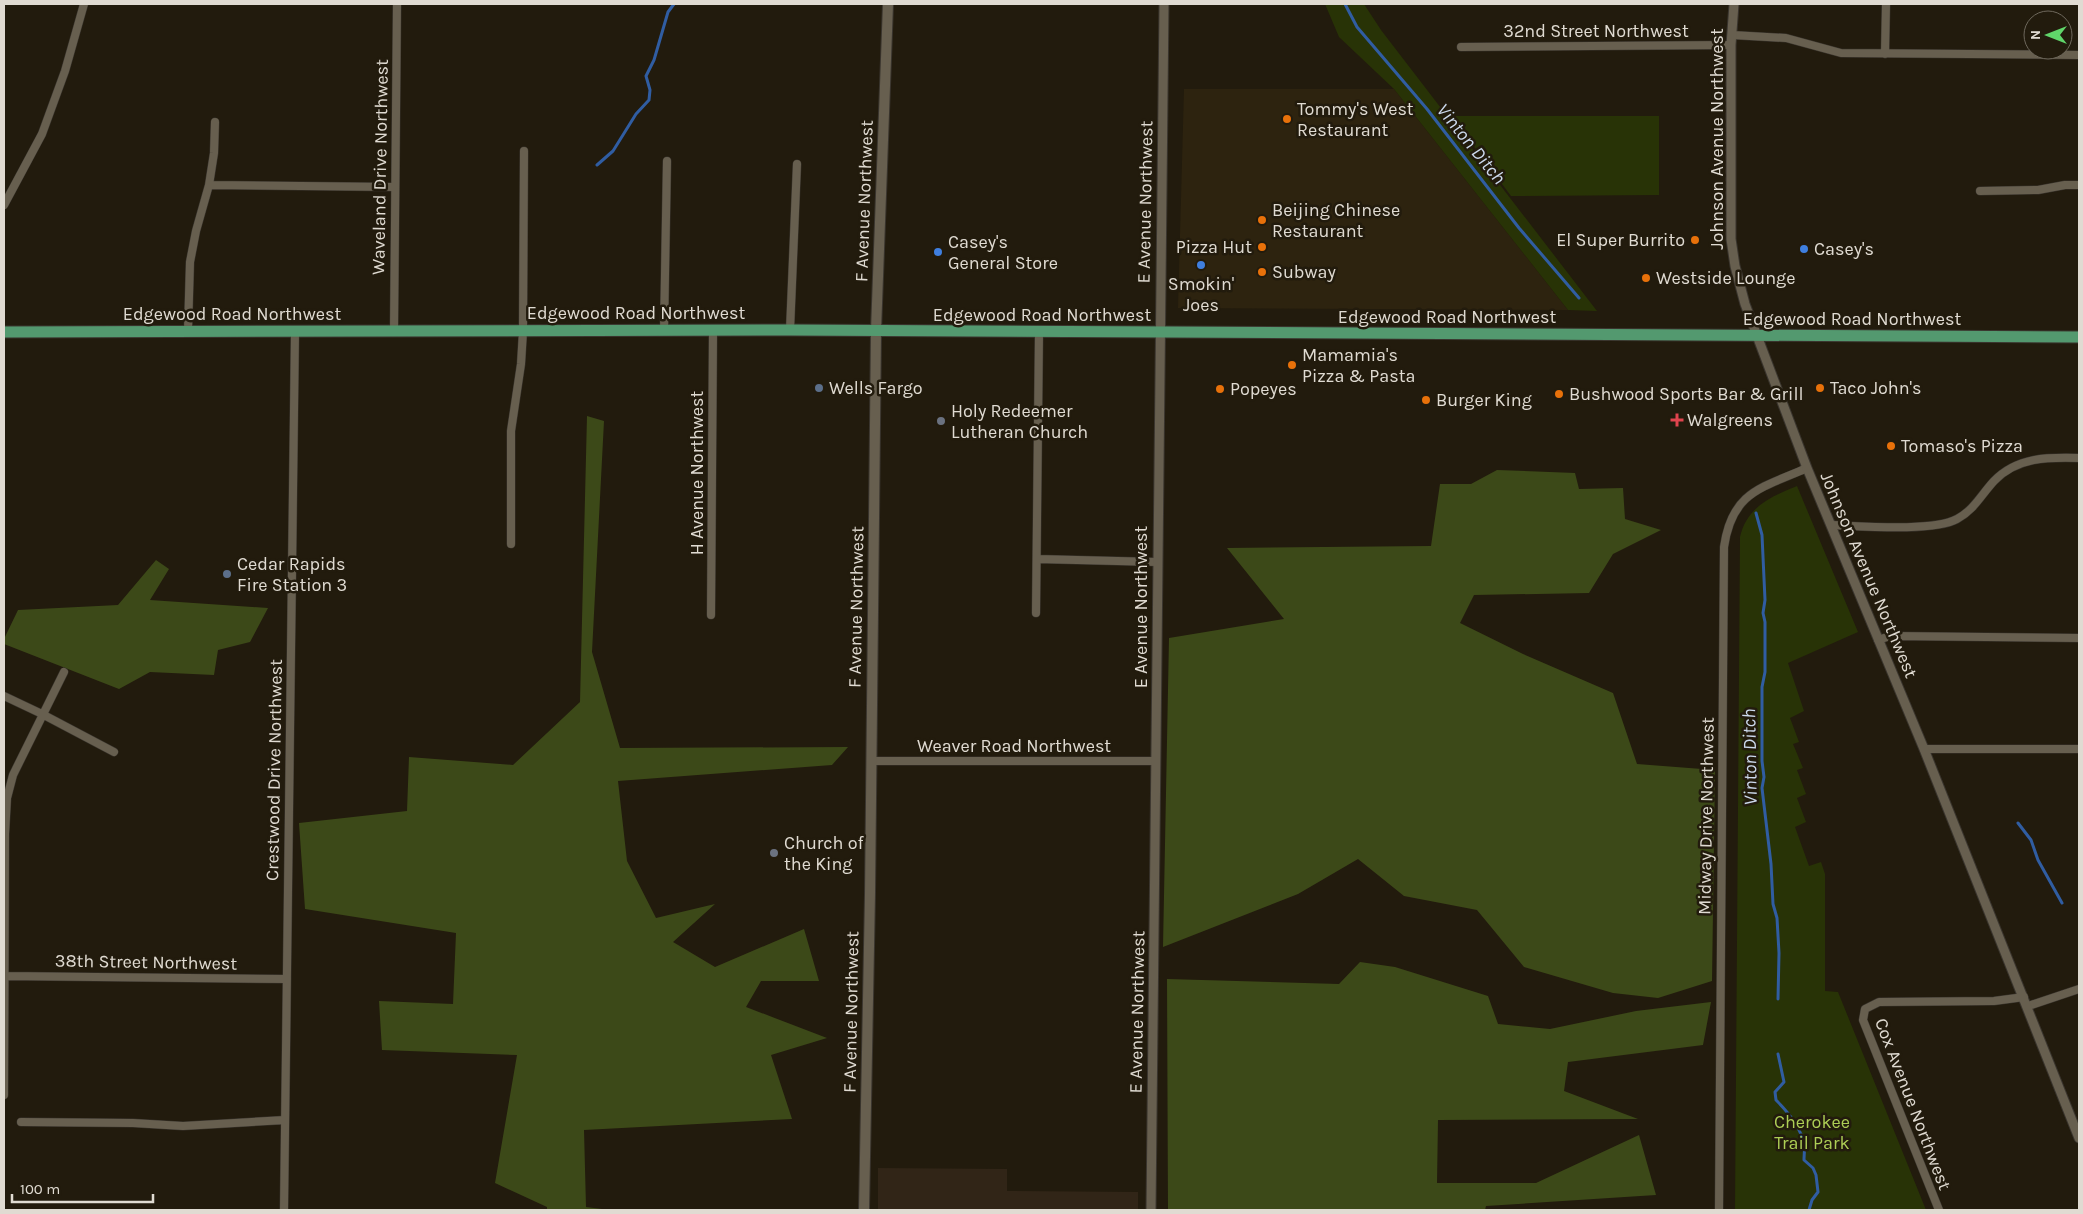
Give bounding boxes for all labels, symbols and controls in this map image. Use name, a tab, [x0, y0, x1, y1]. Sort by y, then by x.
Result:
north arrow	[2023, 10, 2073, 60]
street label: 32nd Street Northwest	[1503, 20, 1689, 42]
street label: Johnson Avenue Northwest	[1706, 28, 1728, 250]
text: N	[2027, 30, 2044, 40]
street label: Waveland Drive Northwest	[367, 59, 393, 275]
place label: Tommy's West Restaurant	[1297, 98, 1414, 141]
water label: Vinton Ditch	[1432, 99, 1510, 189]
marker: Tommy's West Restaurant	[1281, 113, 1293, 125]
street label: F Avenue Northwest	[850, 119, 878, 282]
street label: E Avenue Northwest	[1133, 120, 1157, 284]
place label: Beijing Chinese Restaurant	[1272, 199, 1400, 242]
marker: Beijing Chinese Restaurant	[1256, 214, 1268, 226]
place label: El Super Burrito	[1556, 229, 1685, 251]
place label: Casey's General Store	[948, 231, 1058, 274]
marker: El Super Burrito	[1689, 234, 1701, 246]
place label: Pizza Hut	[1176, 236, 1252, 258]
place label: Casey's	[1814, 238, 1874, 260]
marker: Pizza Hut	[1256, 241, 1268, 253]
marker: Casey's	[1798, 243, 1810, 255]
marker: Casey's General Store	[932, 246, 944, 258]
marker: Smokin' Joes	[1195, 259, 1207, 271]
place label: Subway	[1272, 261, 1336, 283]
marker: Subway	[1256, 266, 1268, 278]
place label: Westside Lounge	[1656, 267, 1795, 289]
marker: Westside Lounge	[1640, 272, 1652, 284]
place label: Smokin' Joes	[1168, 273, 1234, 316]
street label: Edgewood Road Northwest	[527, 302, 745, 324]
street label: Edgewood Road Northwest	[123, 303, 341, 325]
street label: Edgewood Road Northwest	[933, 304, 1151, 326]
street label: Edgewood Road Northwest	[1338, 306, 1556, 328]
street label: Edgewood Road Northwest	[1743, 308, 1961, 330]
place label: Mamamia's Pizza & Pasta	[1302, 344, 1415, 387]
marker: Mamamia's Pizza & Pasta	[1286, 359, 1298, 371]
place label: Wells Fargo	[829, 377, 923, 399]
place label: Taco John's	[1830, 377, 1921, 399]
place label: Popeyes	[1230, 378, 1297, 400]
marker: Wells Fargo	[813, 382, 825, 394]
marker: Taco John's	[1814, 382, 1826, 394]
marker: Popeyes	[1214, 383, 1226, 395]
place label: Bushwood Sports Bar & Grill	[1569, 383, 1803, 405]
marker: Bushwood Sports Bar & Grill	[1553, 388, 1565, 400]
place label: Burger King	[1436, 389, 1532, 411]
street label: H Avenue Northwest	[686, 390, 708, 555]
marker: Burger King	[1420, 394, 1432, 406]
place label: Holy Redeemer Lutheran Church	[951, 400, 1088, 443]
place label: Walgreens	[1687, 409, 1773, 431]
marker: Walgreens	[1671, 414, 1683, 426]
marker: Holy Redeemer Lutheran Church	[935, 415, 947, 427]
place label: Tomaso's Pizza	[1901, 435, 2023, 457]
marker: Tomaso's Pizza	[1885, 440, 1897, 452]
street label: Johnson Avenue Northwest	[1816, 469, 1923, 681]
street label: E Avenue Northwest	[1130, 525, 1152, 688]
street label: F Avenue Northwest	[844, 526, 868, 688]
place label: Cedar Rapids Fire Station 3	[237, 553, 347, 596]
marker: Cedar Rapids Fire Station 3	[221, 568, 233, 580]
street label: Crestwood Drive Northwest	[261, 659, 287, 881]
water label: Vinton Ditch	[1738, 708, 1762, 806]
street label: Midway Drive Northwest	[1693, 717, 1719, 915]
street label: Weaver Road Northwest	[917, 735, 1111, 757]
place label: Church of the King	[784, 832, 865, 875]
marker: Church of the King	[768, 847, 780, 859]
street label: E Avenue Northwest	[1125, 930, 1149, 1094]
street label: F Avenue Northwest	[839, 931, 863, 1093]
street label: 38th Street Northwest	[55, 949, 237, 975]
street label: Cox Avenue Northwest	[1870, 1015, 1956, 1193]
park label: Cherokee Trail Park	[1774, 1111, 1850, 1154]
scale bar	[12, 1172, 154, 1204]
text: 100 m	[20, 1180, 60, 1198]

